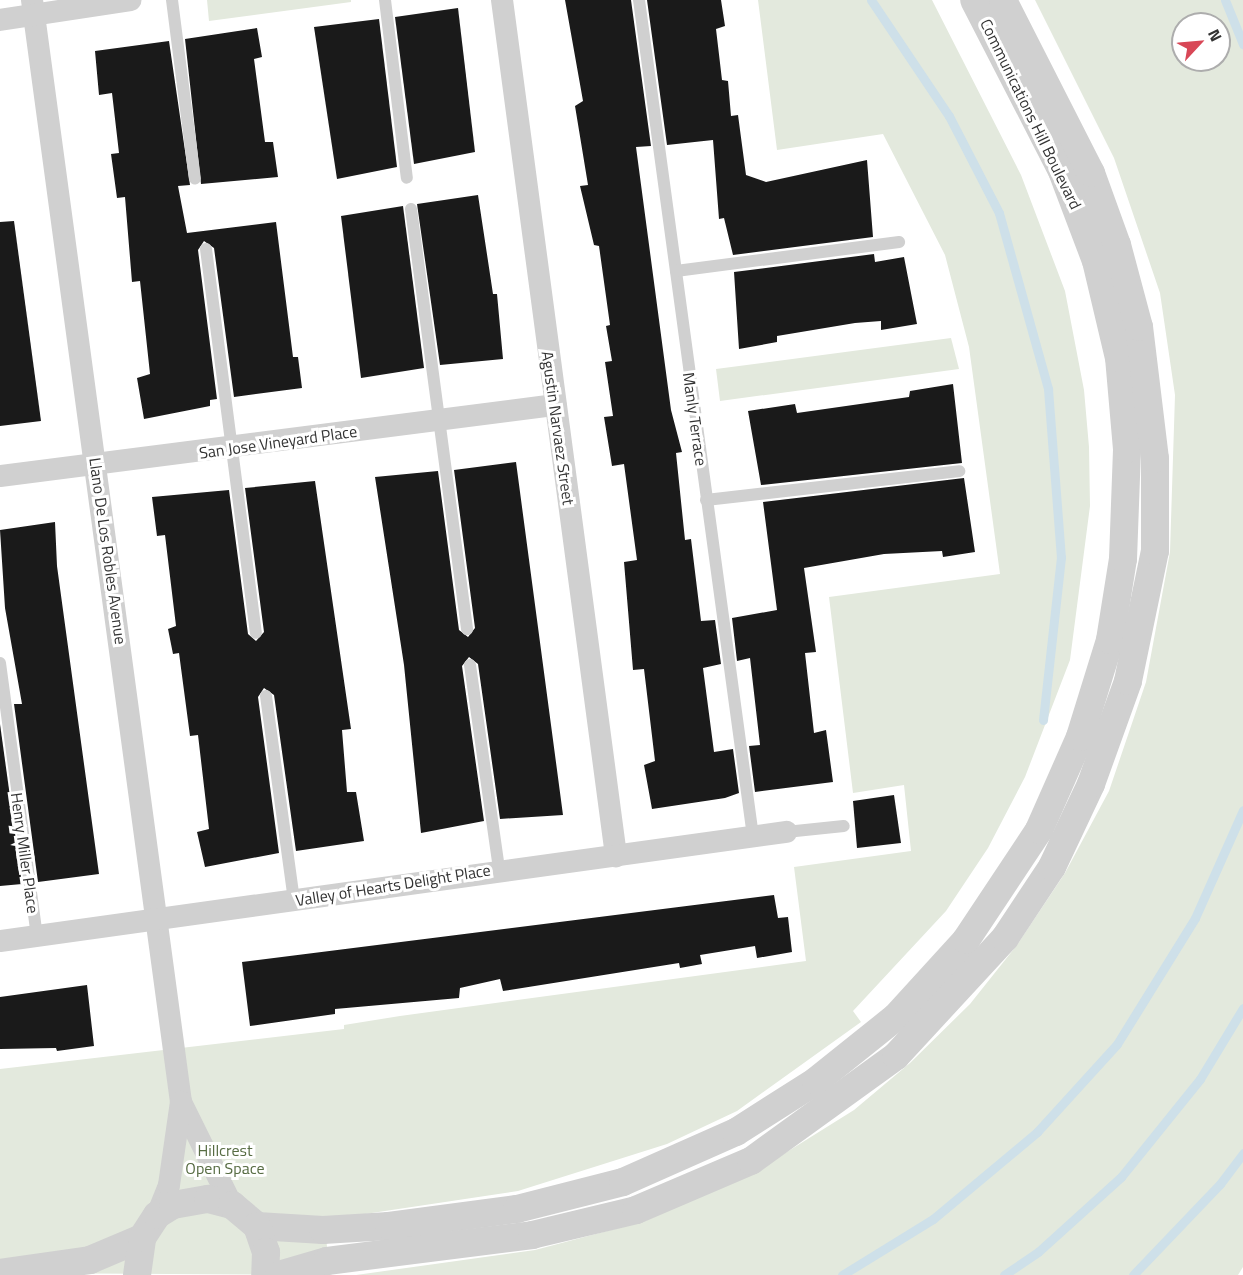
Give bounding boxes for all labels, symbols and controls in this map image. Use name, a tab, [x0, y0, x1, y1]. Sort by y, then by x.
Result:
north arrow	[1171, 12, 1231, 72]
street label: Communications Hill Boulevard	[976, 16, 1086, 212]
text: N	[1202, 25, 1229, 45]
street label: Agustin Narvaez Street	[538, 350, 578, 506]
street label: Manly Terrace	[679, 371, 711, 467]
street label: San Jose Vineyard Place	[198, 421, 358, 463]
street label: Llano De Los Robles Avenue	[85, 456, 131, 646]
street label: Henry Miller Place	[7, 791, 43, 915]
street label: Valley of Hearts Delight Place	[294, 860, 492, 910]
park label: Hillcrest Open Space	[185, 1140, 265, 1178]

